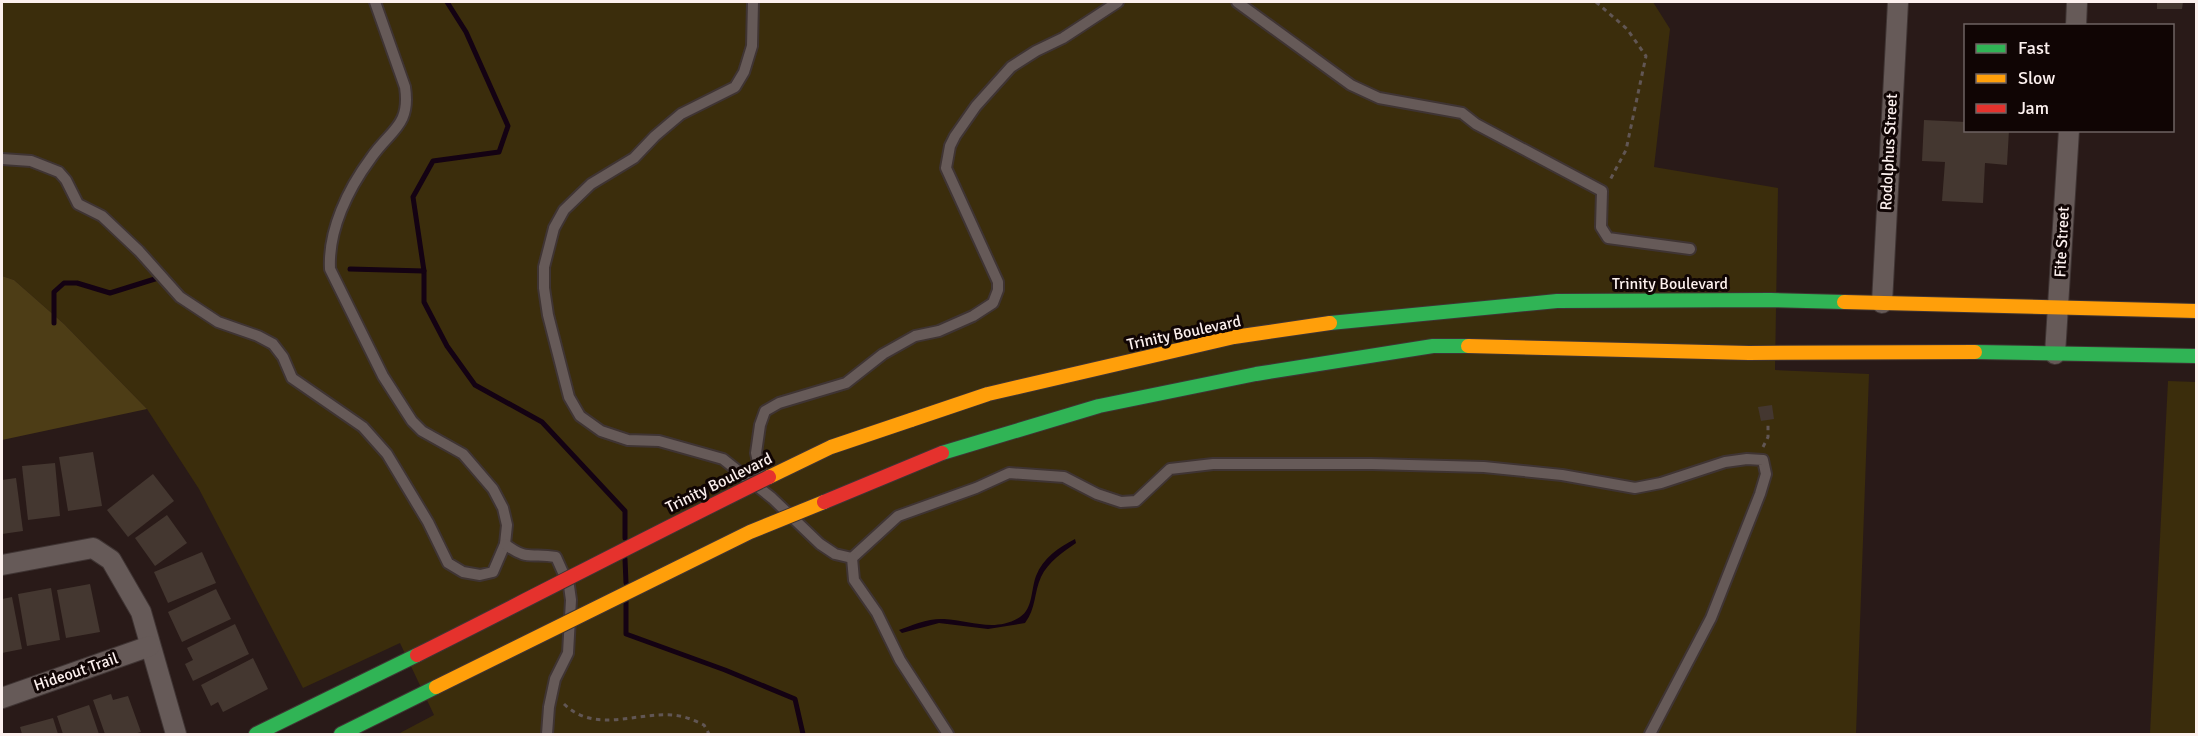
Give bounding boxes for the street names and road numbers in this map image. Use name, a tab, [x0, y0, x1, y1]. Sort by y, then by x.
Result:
street label: Rodolphus Street	[1876, 92, 1902, 211]
street label: Fite Street	[2050, 205, 2074, 278]
street label: Trinity Boulevard	[1612, 274, 1728, 294]
street label: Trinity Boulevard	[1125, 311, 1243, 355]
street label: Trinity Boulevard	[663, 449, 775, 517]
street label: Hideout Trail	[31, 648, 121, 696]

